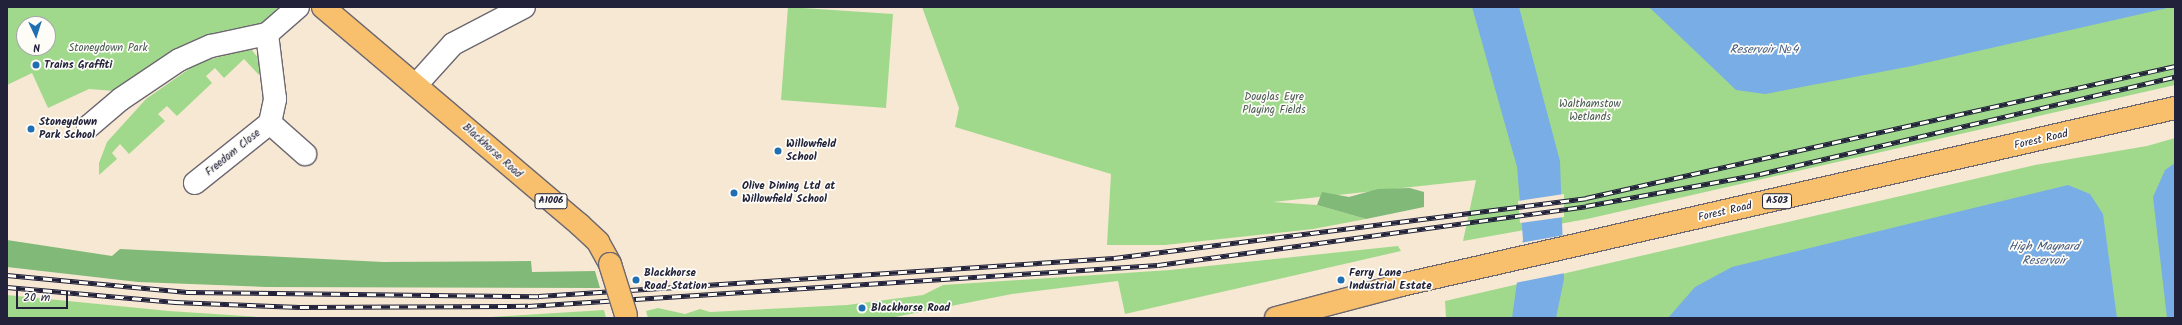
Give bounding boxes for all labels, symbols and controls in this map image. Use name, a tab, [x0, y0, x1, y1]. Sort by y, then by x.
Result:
north arrow	[16, 16, 56, 56]
text: N	[33, 38, 41, 56]
park label: Stoneydown Park	[68, 41, 148, 55]
water label: Reservoir №4	[1730, 43, 1798, 57]
place label: Trains Graffiti	[44, 58, 112, 72]
marker: Trains Graffiti	[31, 60, 41, 70]
park label: Douglas Eyre Playing Fields	[1242, 91, 1306, 117]
park label: Walthamstow Wetlands	[1559, 98, 1621, 124]
place label: Stoneydown Park School	[39, 116, 97, 142]
street label: Blackhorse Road	[460, 121, 524, 181]
marker: Stoneydown Park School	[26, 124, 36, 134]
street label: Freedom Close	[203, 127, 263, 179]
street label: Forest Road	[2013, 127, 2069, 153]
place label: Willowfield School	[786, 138, 836, 164]
marker: Willowfield School	[773, 146, 783, 156]
place label: Olive Dining Ltd at Willowfield School	[742, 180, 835, 206]
marker: Olive Dining Ltd at Willowfield School	[729, 188, 739, 198]
road number: A1006	[534, 193, 568, 209]
road number: A503	[1762, 193, 1792, 209]
street label: Forest Road	[1697, 199, 1753, 225]
water label: High Maynard Reservoir	[2009, 240, 2079, 268]
place label: Blackhorse Road Station	[644, 267, 707, 293]
place label: Ferry Lane Industrial Estate	[1349, 267, 1432, 293]
marker: Blackhorse Road Station	[631, 275, 641, 285]
marker: Ferry Lane Industrial Estate	[1336, 275, 1346, 285]
scale bar	[18, 283, 70, 309]
text: 20 m	[23, 288, 50, 307]
place label: Blackhorse Road	[871, 301, 950, 315]
marker: Blackhorse Road	[856, 302, 868, 314]

